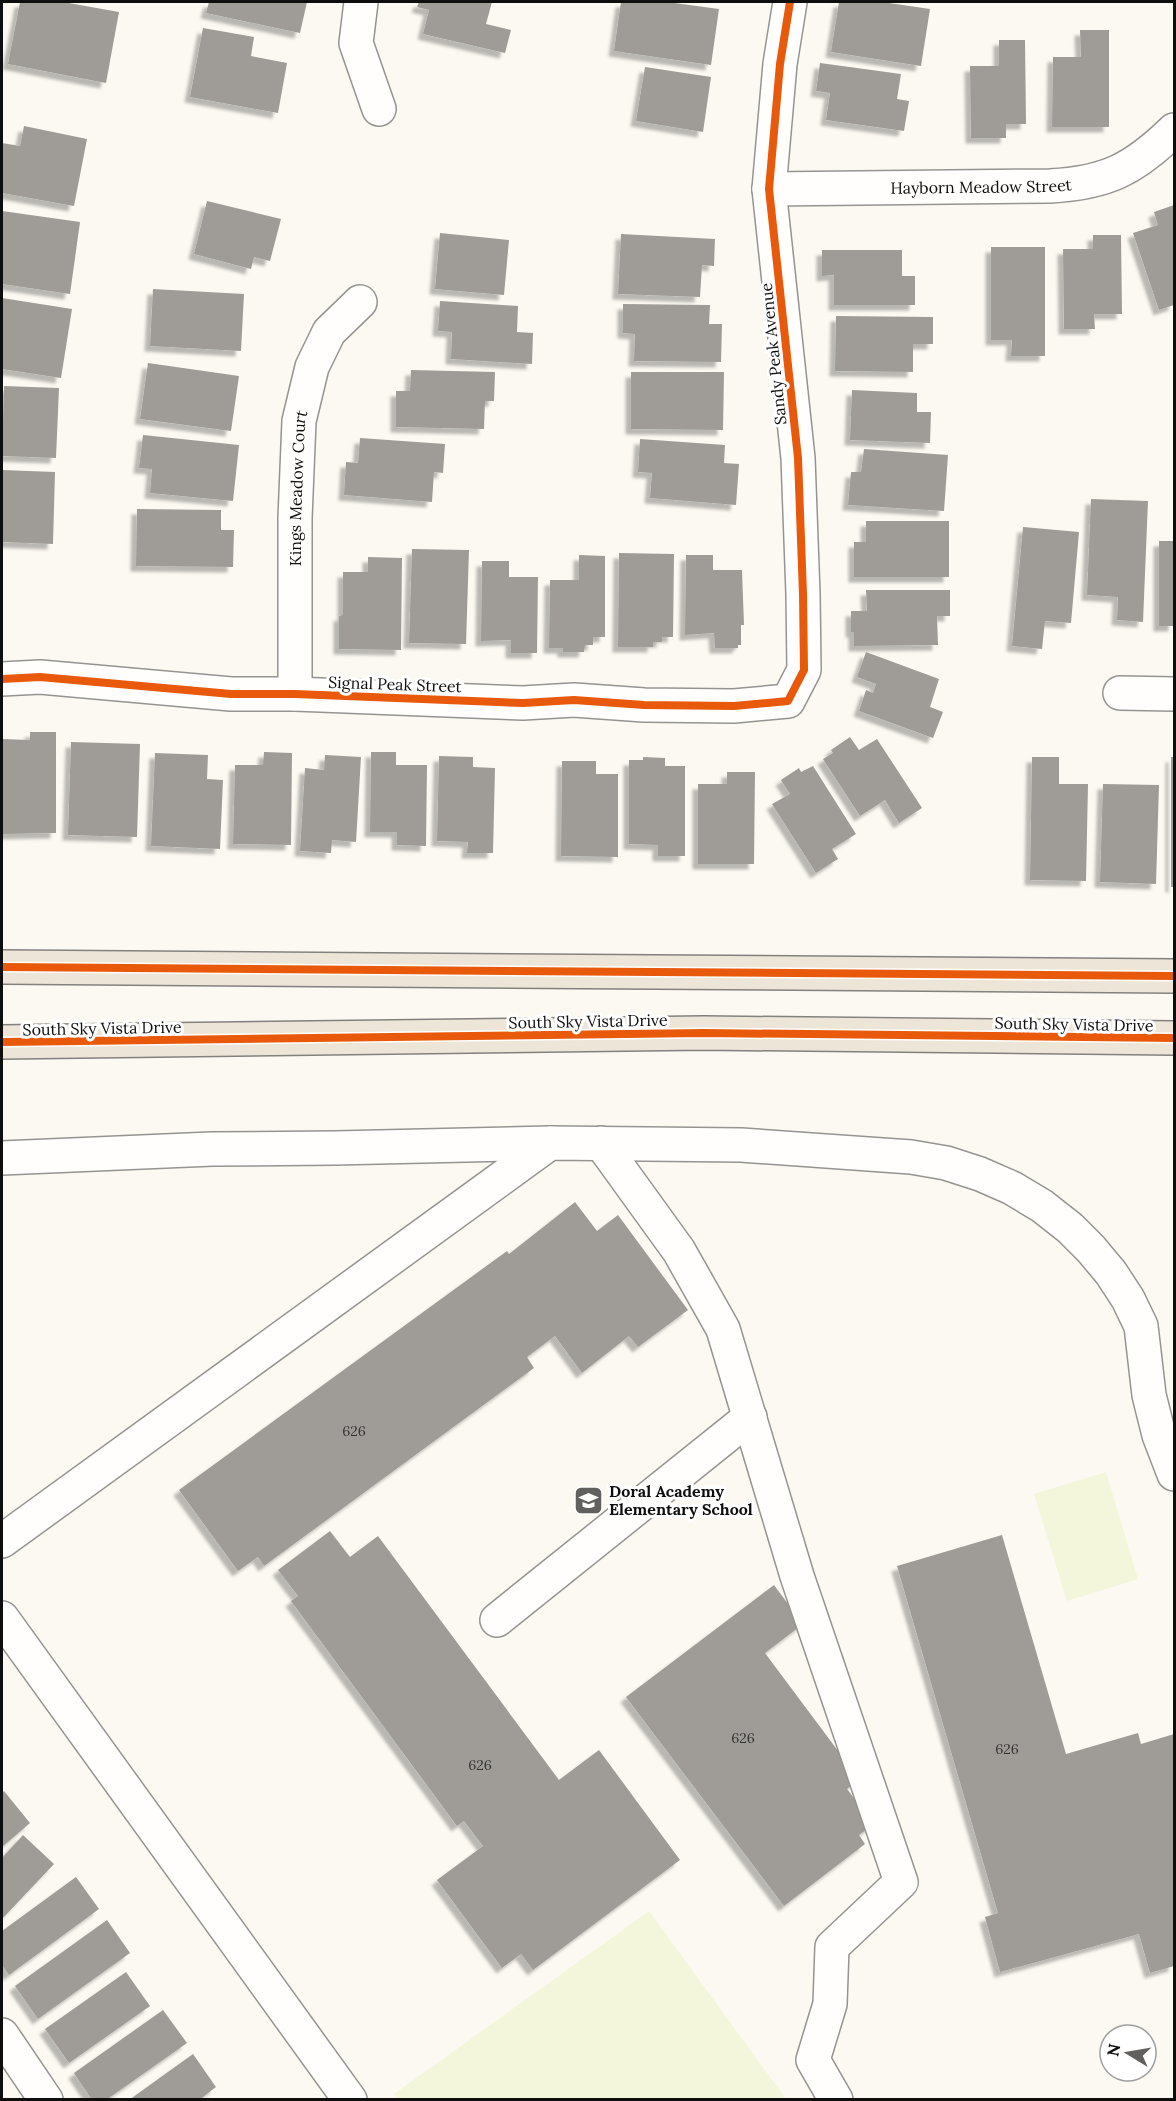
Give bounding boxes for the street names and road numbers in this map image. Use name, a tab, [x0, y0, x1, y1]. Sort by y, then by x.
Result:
street label: Hayborn Meadow Street	[890, 174, 1073, 198]
street label: Sandy Peak Avenue	[756, 282, 790, 426]
street label: Kings Meadow Court	[285, 407, 312, 566]
street label: Signal Peak Street	[328, 672, 463, 696]
street label: South Sky Vista Drive	[508, 1010, 668, 1032]
street label: South Sky Vista Drive	[994, 1013, 1154, 1035]
street label: South Sky Vista Drive	[22, 1017, 182, 1039]

